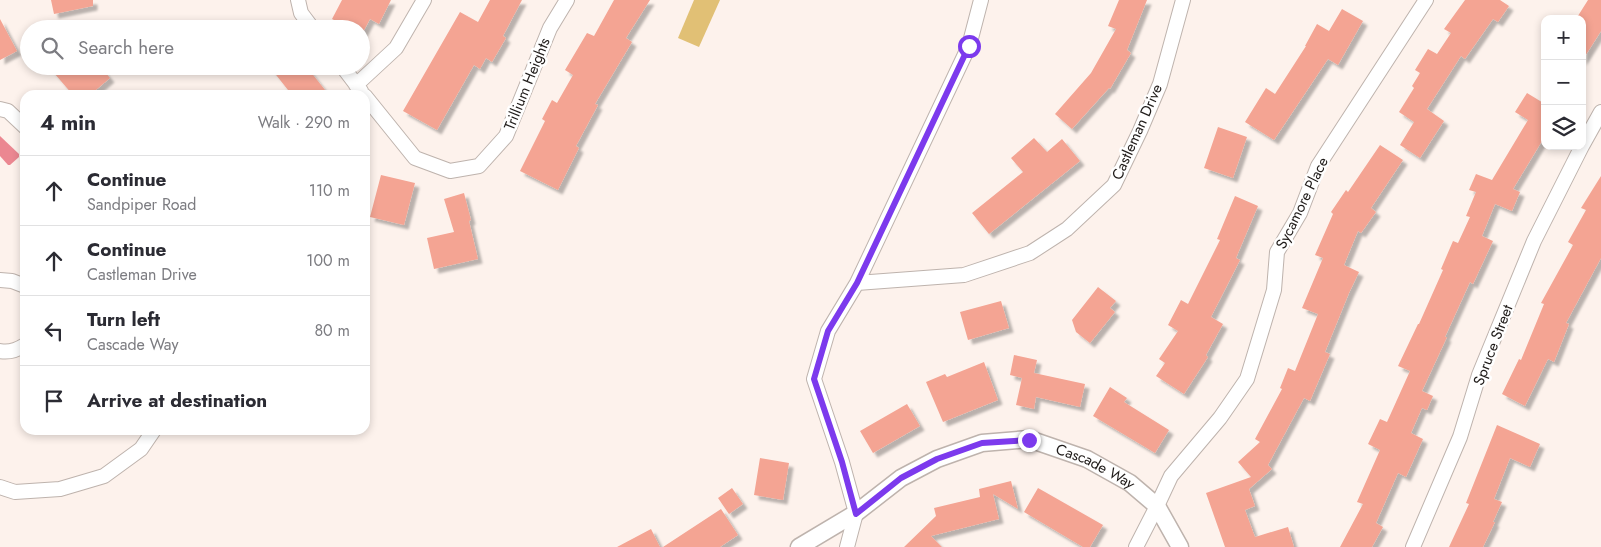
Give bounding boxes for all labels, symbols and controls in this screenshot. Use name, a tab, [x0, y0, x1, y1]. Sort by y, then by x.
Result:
map controls	[1541, 15, 1586, 150]
button: +	[1541, 15, 1586, 60]
search box	[20, 20, 370, 75]
icon: search	[38, 34, 66, 62]
text: Search here	[78, 34, 174, 61]
street label: Trillium Heights	[498, 34, 556, 134]
route start	[958, 35, 981, 58]
button: −	[1541, 60, 1586, 105]
street label: Castleman Drive	[1106, 80, 1168, 184]
button: layers	[1541, 105, 1586, 150]
text: 4 min	[40, 108, 96, 138]
text: Walk · 290 m	[258, 111, 350, 134]
street label: Sycamore Place	[1270, 153, 1334, 253]
text: Continue	[87, 166, 166, 193]
icon: ahead	[40, 177, 68, 205]
text: 110 m	[309, 179, 350, 202]
text: Sandpiper Road	[87, 193, 196, 216]
text: Continue	[87, 236, 166, 263]
icon: ahead	[40, 247, 68, 275]
text: 100 m	[306, 249, 350, 272]
text: Castleman Drive	[87, 263, 197, 286]
street label: Spruce Street	[1468, 301, 1519, 389]
text: Turn left	[87, 306, 160, 333]
icon: left	[40, 317, 68, 345]
text: 80 m	[314, 319, 350, 342]
text: Cascade Way	[87, 333, 179, 356]
icon: arrive	[40, 387, 68, 415]
text: Arrive at destination	[87, 387, 267, 414]
route end	[1018, 429, 1041, 452]
street label: Cascade Way	[1053, 438, 1141, 494]

